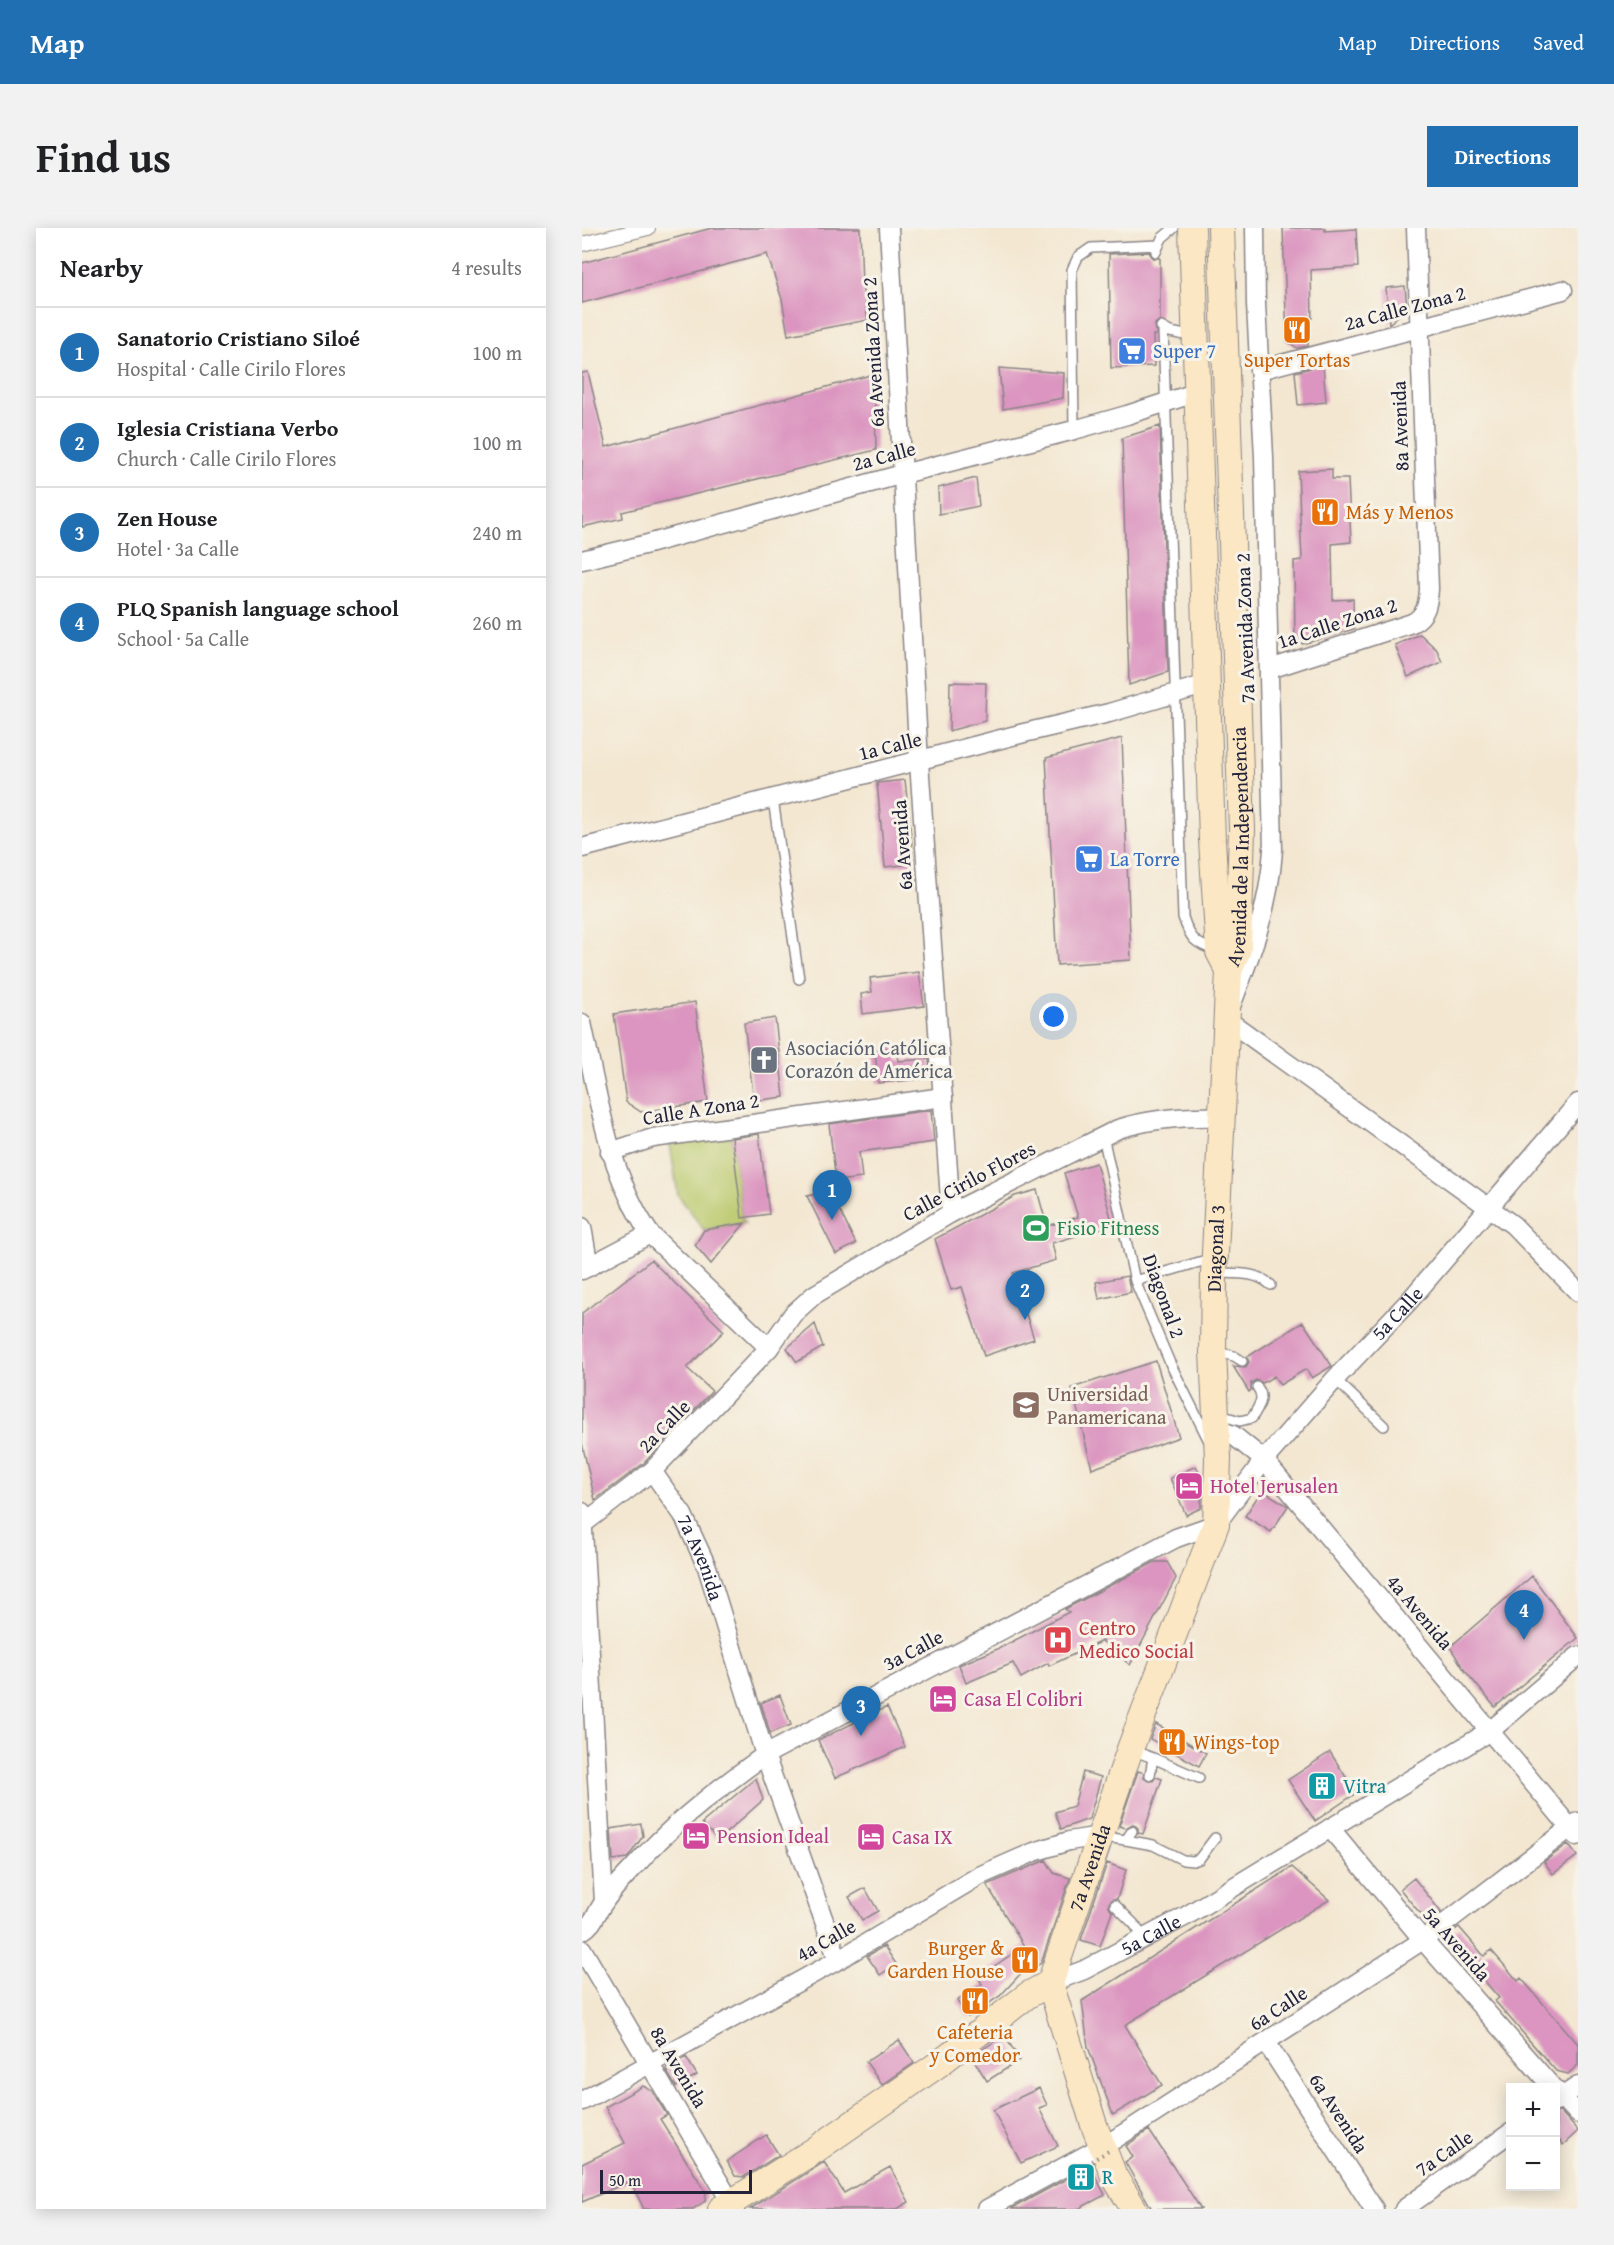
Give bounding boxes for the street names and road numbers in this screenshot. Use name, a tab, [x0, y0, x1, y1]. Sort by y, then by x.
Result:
street label: 6a Avenida Zona 2	[854, 276, 891, 428]
street label: 2a Calle Zona 2	[1341, 277, 1469, 338]
street label: 8a Avenida	[1383, 380, 1416, 472]
street label: 2a Calle	[849, 433, 919, 478]
street label: 7a Avenida Zona 2	[1227, 552, 1262, 704]
street label: 1a Calle Zona 2	[1273, 590, 1400, 656]
street label: 1a Calle	[855, 724, 925, 767]
street label: Avenida de la Independencia	[1218, 726, 1256, 970]
street label: 6a Avenida	[884, 798, 919, 891]
street label: Calle A Zona 2	[641, 1085, 761, 1132]
street label: Calle Cirilo Flores	[897, 1133, 1040, 1228]
street label: Diagonal 3	[1199, 1204, 1231, 1292]
street label: Diagonal 2	[1136, 1250, 1193, 1342]
street label: 5a Calle	[1364, 1280, 1430, 1346]
street label: 2a Calle	[631, 1392, 696, 1459]
street label: 7a Avenida	[671, 1510, 732, 1604]
street label: 4a Avenida	[1380, 1568, 1461, 1656]
street label: 3a Calle	[878, 1622, 948, 1677]
street label: 7a Avenida	[1061, 1819, 1118, 1915]
street label: 5a Avenida	[1417, 1900, 1498, 1988]
street label: 5a Calle	[1115, 1906, 1186, 1962]
street label: 4a Calle	[791, 1911, 861, 1968]
street label: 6a Calle	[1243, 1978, 1313, 2037]
street label: 8a Avenida	[644, 2020, 715, 2113]
street label: 6a Avenida	[1303, 2067, 1377, 2159]
street label: 7a Calle	[1409, 2122, 1478, 2183]

